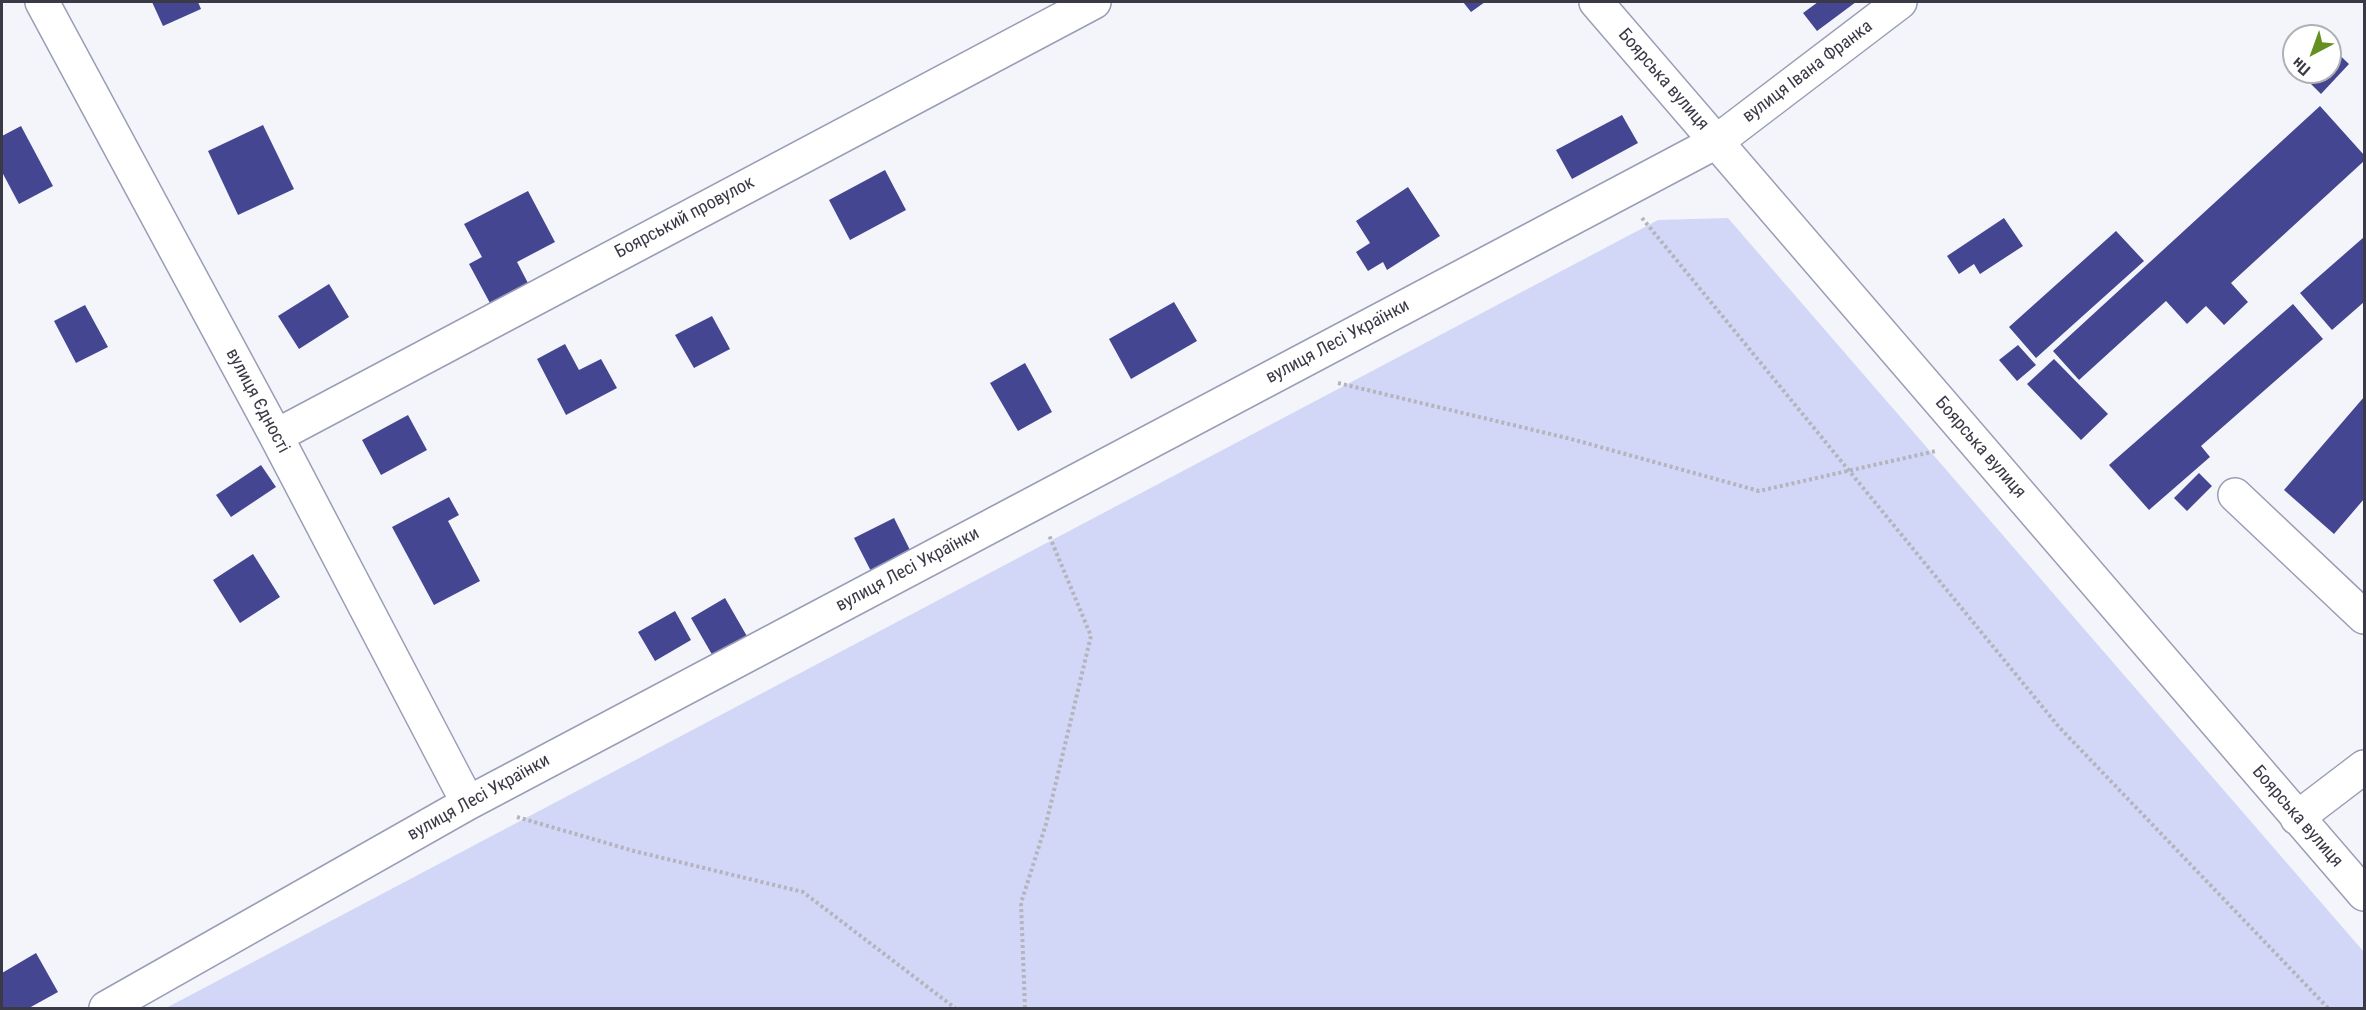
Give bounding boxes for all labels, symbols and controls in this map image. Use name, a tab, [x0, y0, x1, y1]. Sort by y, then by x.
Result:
street label: вулиця Івана Франка	[1739, 16, 1877, 128]
north arrow	[2282, 24, 2342, 84]
street label: Боярська вулиця	[1613, 25, 1713, 135]
text: Пн	[2288, 53, 2314, 79]
street label: Боярський провулок	[612, 172, 758, 264]
street label: вулиця Лесі Українки	[1263, 295, 1413, 389]
street label: вулиця Єдності	[220, 345, 294, 457]
street label: Боярська вулиця	[1930, 393, 2030, 503]
street label: вулиця Лесі Українки	[833, 523, 983, 617]
street label: вулиця Лесі Українки	[404, 750, 554, 846]
street label: Боярська вулиця	[2247, 762, 2347, 872]

